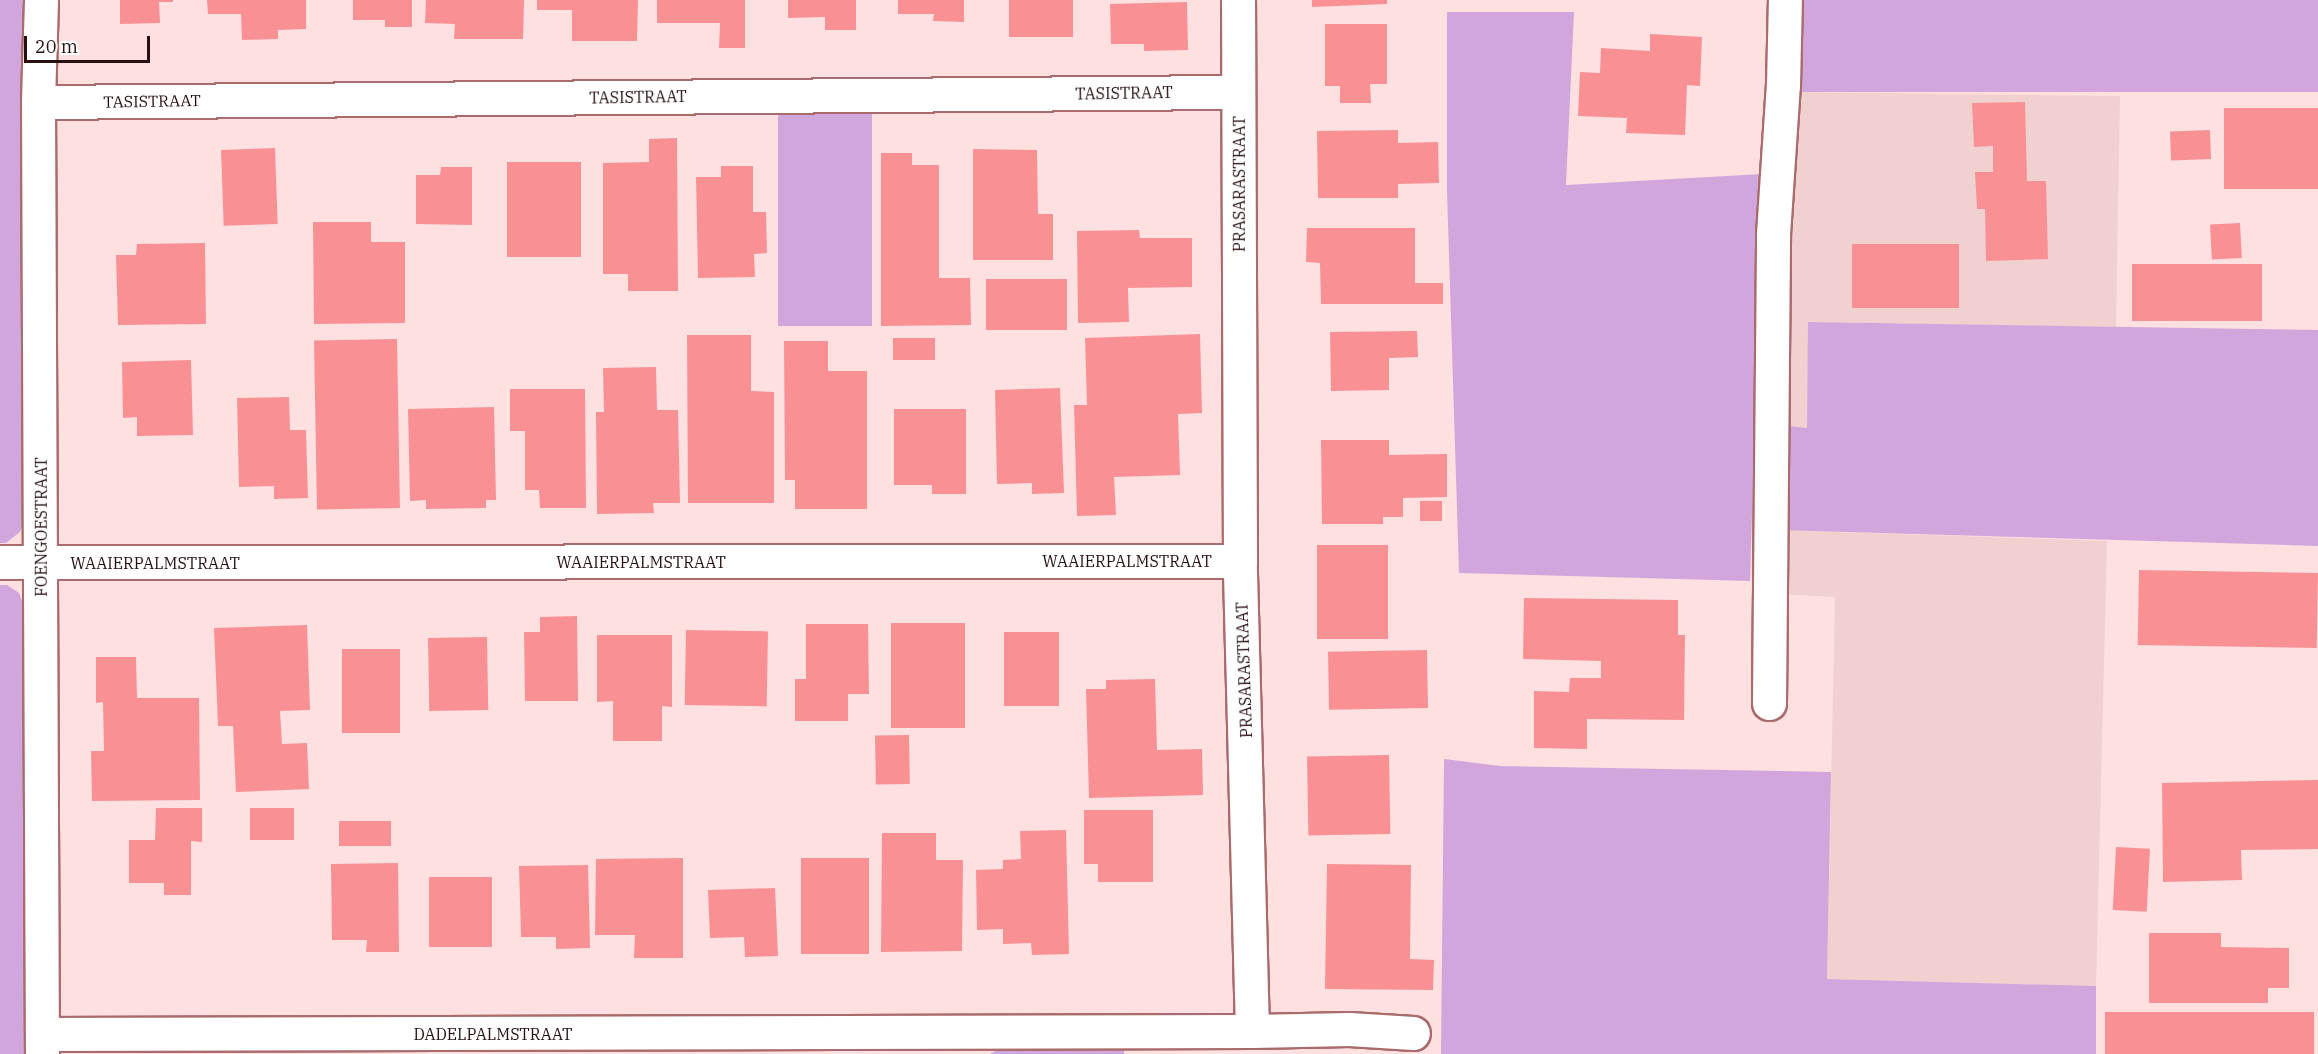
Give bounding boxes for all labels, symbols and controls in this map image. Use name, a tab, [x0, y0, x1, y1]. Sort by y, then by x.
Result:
scale bar	[27, 24, 153, 62]
text: 20 m	[35, 35, 78, 58]
street label: TASISTRAAT	[1075, 83, 1173, 103]
street label: TASISTRAAT	[589, 87, 687, 107]
street label: TASISTRAAT	[103, 91, 201, 111]
street label: PRASARASTRAAT	[1229, 116, 1249, 252]
street label: FOENGOESTRAAT	[31, 457, 51, 597]
street label: WAAIERPALMSTRAAT	[1042, 551, 1212, 571]
street label: WAAIERPALMSTRAAT	[556, 552, 726, 572]
street label: WAAIERPALMSTRAAT	[70, 553, 240, 573]
street label: PRASARASTRAAT	[1232, 602, 1256, 738]
street label: DADELPALMSTRAAT	[414, 1024, 572, 1044]

